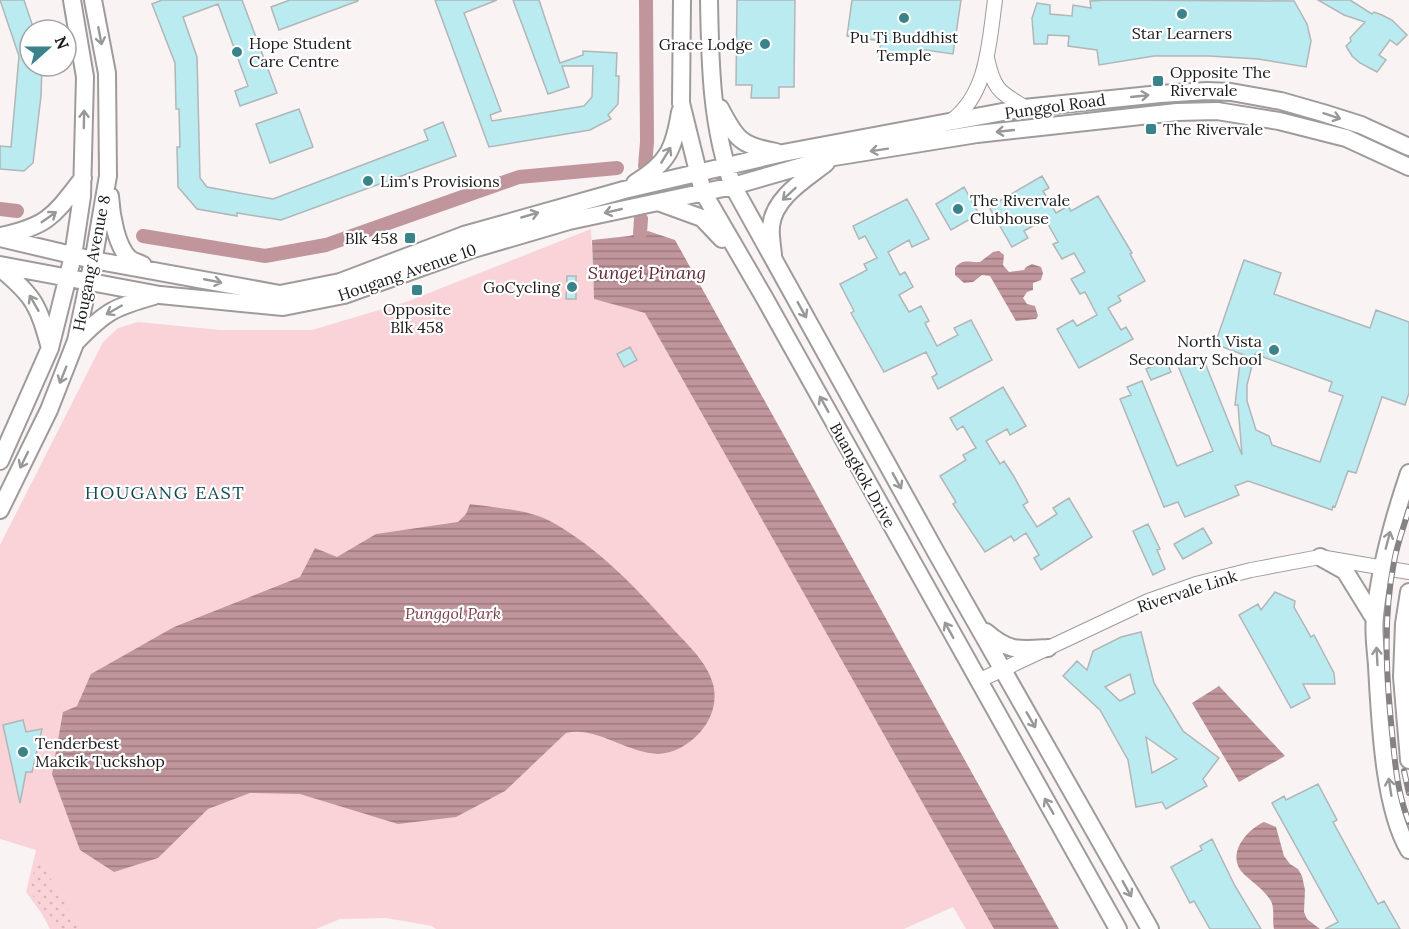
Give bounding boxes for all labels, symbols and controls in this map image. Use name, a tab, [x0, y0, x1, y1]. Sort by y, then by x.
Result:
marker: Star Learners	[1175, 7, 1189, 21]
marker: Pu Ti Buddhist Temple	[897, 11, 911, 25]
north arrow	[18, 18, 78, 78]
place label: Star Learners	[1132, 23, 1232, 43]
one-way arrow	[95, 26, 106, 46]
place label: Pu Ti Buddhist Temple	[850, 27, 959, 65]
text: N	[50, 33, 74, 52]
place label: Hope Student Care Centre	[249, 33, 352, 71]
place label: Grace Lodge	[659, 34, 753, 54]
marker: Grace Lodge	[758, 37, 772, 51]
marker: Hope Student Care Centre	[230, 45, 244, 59]
place label: Opposite The Rivervale	[1170, 62, 1271, 100]
marker: Opposite The Rivervale	[1151, 74, 1165, 88]
street label: Punggol Road	[1003, 89, 1107, 123]
one-way arrow	[1130, 90, 1149, 101]
one-way arrow	[78, 110, 90, 130]
one-way arrow	[1322, 111, 1341, 122]
place label: The Rivervale	[1163, 119, 1263, 139]
marker: The Rivervale	[1144, 122, 1158, 136]
one-way arrow	[996, 126, 1016, 137]
one-way arrow	[869, 144, 889, 155]
one-way arrow	[660, 147, 672, 164]
place label: Lim's Provisions	[380, 171, 500, 191]
marker: Lim's Provisions	[361, 174, 375, 188]
one-way arrow	[782, 187, 797, 201]
place label: The Rivervale Clubhouse	[970, 190, 1070, 228]
street label: Hougang Avenue 8	[68, 193, 114, 333]
marker: The Rivervale Clubhouse	[951, 202, 965, 216]
one-way arrow	[603, 206, 622, 218]
one-way arrow	[520, 209, 539, 221]
one-way arrow	[40, 211, 56, 223]
place label: Blk 458	[345, 228, 398, 248]
marker: Blk 458	[403, 231, 417, 245]
street label: Hougang Avenue 10	[335, 239, 479, 305]
water label: Sungei Pinang	[588, 261, 706, 284]
one-way arrow	[202, 276, 222, 287]
place label: GoCycling	[483, 277, 561, 297]
marker: GoCycling	[565, 280, 579, 294]
marker: Opposite Blk 458	[410, 283, 424, 297]
one-way arrow	[28, 295, 40, 312]
place label: Opposite Blk 458	[383, 299, 451, 337]
one-way arrow	[797, 301, 808, 319]
one-way arrow	[106, 304, 123, 316]
place label: North Vista Secondary School	[1129, 331, 1262, 369]
marker: North Vista Secondary School	[1267, 343, 1281, 357]
one-way arrow	[56, 366, 67, 384]
one-way arrow	[817, 396, 829, 413]
street label: Buangkok Drive	[826, 419, 900, 531]
one-way arrow	[18, 451, 30, 469]
one-way arrow	[891, 472, 903, 489]
district label: HOUGANG EAST	[85, 481, 245, 504]
one-way arrow	[1383, 530, 1395, 549]
street label: Rivervale Link	[1135, 565, 1240, 617]
park label: Punggol Park	[405, 603, 501, 623]
one-way arrow	[943, 621, 954, 639]
one-way arrow	[1371, 646, 1382, 666]
one-way arrow	[1026, 711, 1038, 728]
place label: Tenderbest Makcik Tuckshop	[35, 733, 165, 771]
marker: Tenderbest Makcik Tuckshop	[16, 745, 30, 759]
one-way arrow	[1384, 777, 1395, 797]
one-way arrow	[1043, 798, 1055, 815]
one-way arrow	[1122, 881, 1134, 898]

